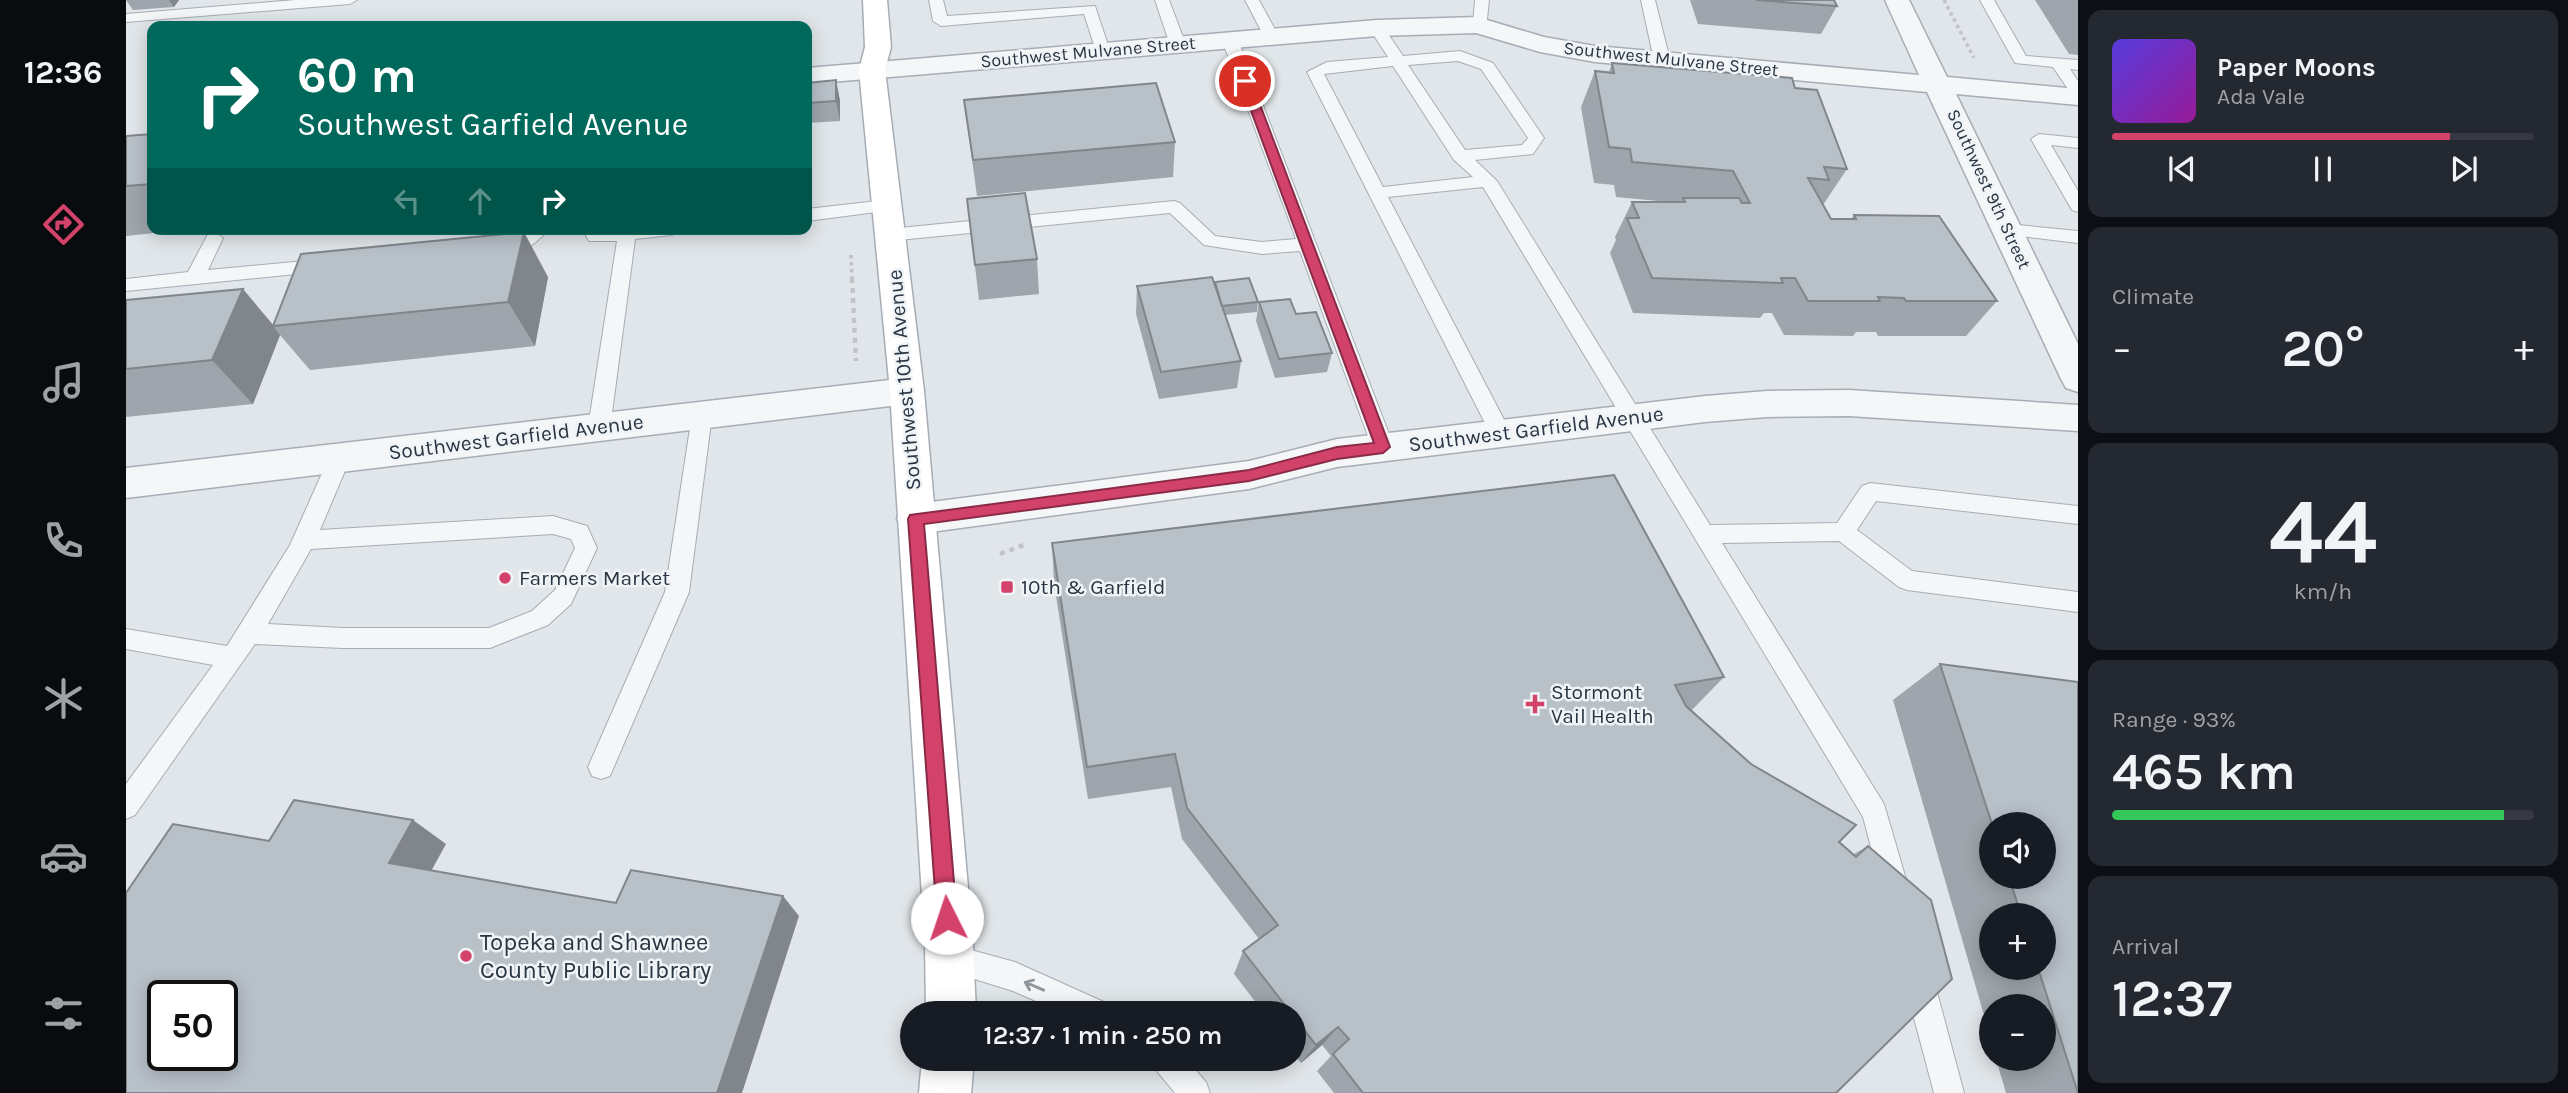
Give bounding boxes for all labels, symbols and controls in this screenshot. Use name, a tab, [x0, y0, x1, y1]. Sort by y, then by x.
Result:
street label: Southwest Mulvane Street	[979, 32, 1197, 72]
street label: Southwest Mulvane Street	[1562, 37, 1780, 81]
text: 60 m	[297, 47, 417, 104]
icon: right	[182, 49, 273, 140]
pin	[1215, 51, 1275, 111]
text: Paper Moons	[2217, 52, 2376, 83]
text: 12:36	[24, 54, 102, 91]
icon: arrive	[1226, 62, 1264, 100]
text: Ada Vale	[2217, 83, 2305, 110]
text: Southwest Garfield Avenue	[297, 106, 688, 143]
street label: Southwest 9th Street	[1942, 106, 2036, 273]
icon: previous	[2163, 150, 2201, 188]
icon: pause	[2304, 150, 2342, 188]
icon: next	[2445, 150, 2483, 188]
icon: left	[388, 182, 426, 220]
icon: ahead	[461, 182, 499, 220]
icon: right	[534, 182, 572, 220]
icon: directions	[39, 200, 88, 249]
street label: Southwest 10th Avenue	[882, 269, 926, 491]
text: Climate	[2112, 283, 2194, 310]
text: 20°	[2282, 318, 2364, 379]
text: −	[2112, 326, 2132, 371]
text: +	[2514, 326, 2534, 371]
icon: music	[39, 358, 88, 407]
street label: Southwest Garfield Avenue	[1407, 401, 1665, 457]
street label: Southwest Garfield Avenue	[387, 409, 645, 465]
text: 44	[2269, 479, 2377, 585]
icon: phone	[39, 516, 88, 565]
place label: Farmers Market	[519, 566, 670, 590]
marker: Farmers Market	[497, 570, 513, 586]
place label: 10th & Garfield	[1021, 575, 1165, 599]
text: km/h	[2294, 578, 2352, 605]
marker: 10th & Garfield	[999, 579, 1015, 595]
icon: climate	[39, 674, 88, 723]
place label: Stormont Vail Health	[1551, 680, 1654, 728]
marker: Stormont Vail Health	[1525, 694, 1545, 714]
text: Range · 93%	[2112, 706, 2236, 733]
text: 465 km	[2112, 741, 2296, 802]
map controls	[1979, 812, 2056, 1071]
button: sound	[1979, 812, 2056, 889]
icon: car	[39, 832, 88, 881]
position arrow	[910, 881, 984, 955]
button: +	[1979, 903, 2056, 980]
place label: Topeka and Shawnee County Public Library	[480, 928, 711, 984]
text: Arrival	[2112, 933, 2179, 960]
marker: Topeka and Shawnee County Public Library	[458, 948, 474, 964]
text: 12:37	[2112, 968, 2232, 1029]
one-way arrow	[1023, 978, 1045, 991]
speed limit sign: 50	[147, 980, 238, 1071]
icon: filters	[39, 989, 88, 1038]
button: −	[1979, 994, 2056, 1071]
text: 12:37 · 1 min · 250 m	[984, 1020, 1222, 1051]

